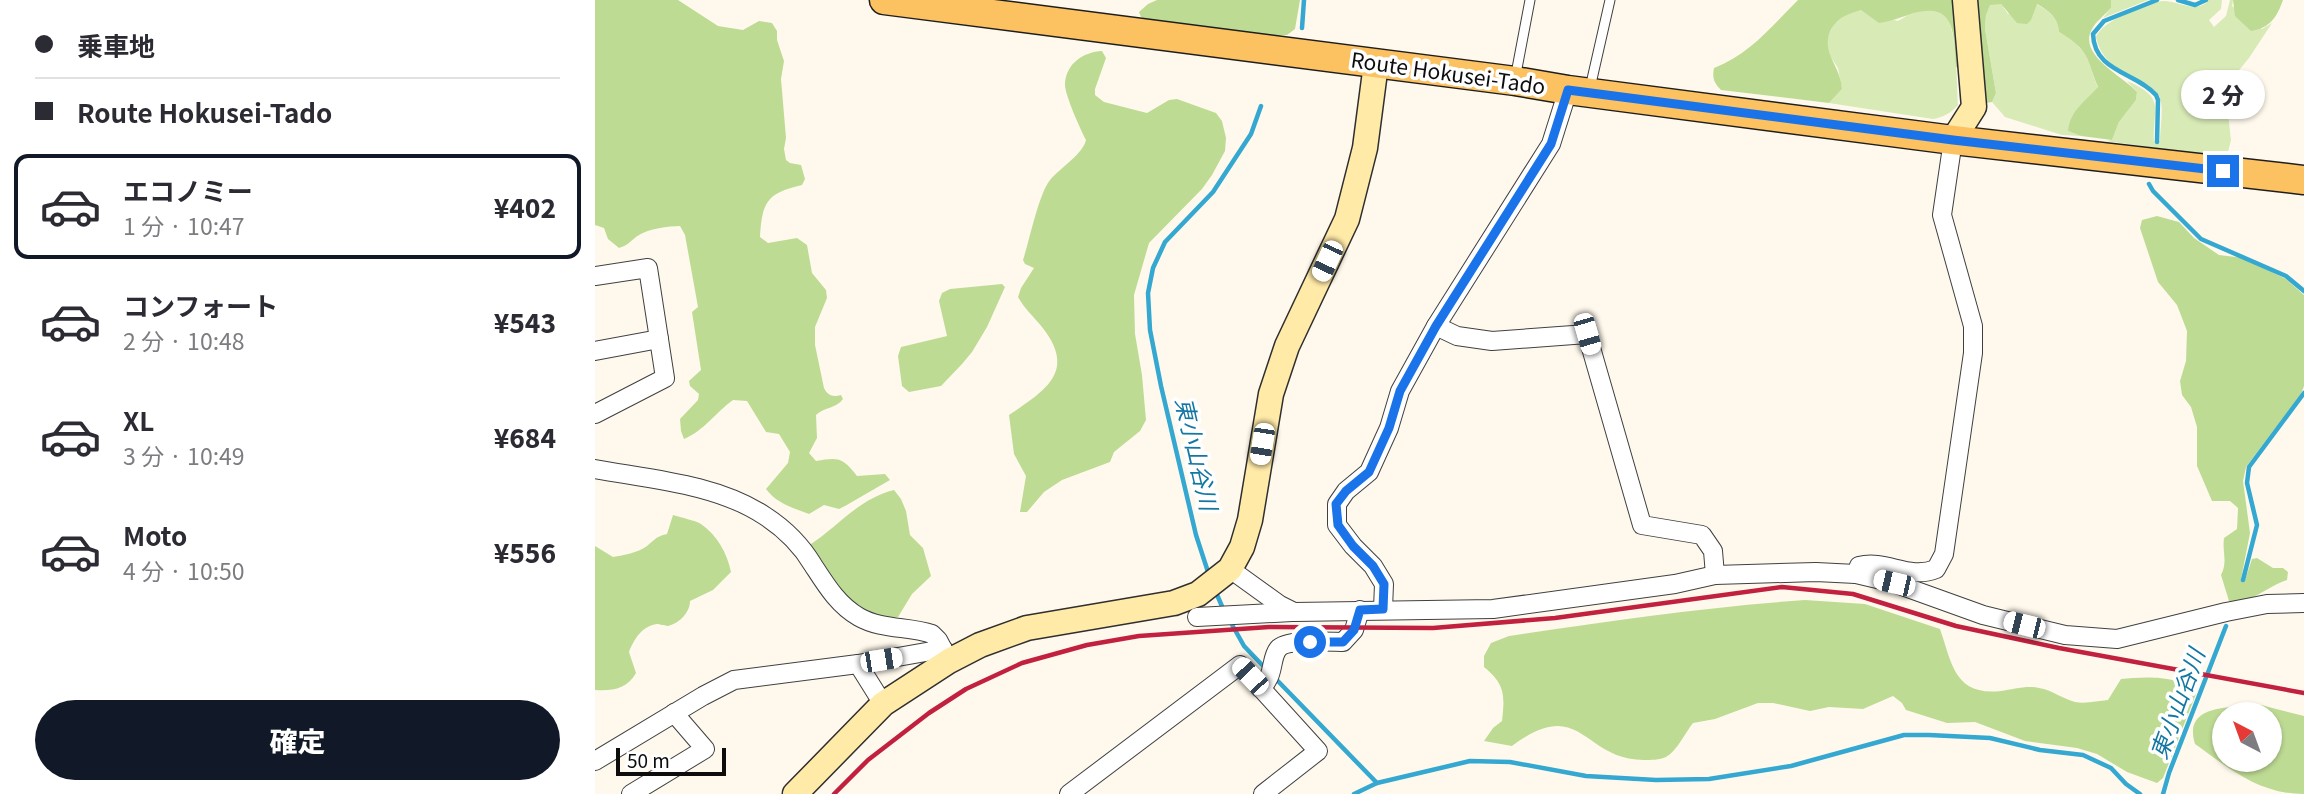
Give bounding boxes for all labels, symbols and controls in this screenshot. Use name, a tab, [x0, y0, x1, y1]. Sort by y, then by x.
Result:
text: 乗車地	[77, 26, 155, 63]
street label: Route Hokusei-Tado	[1349, 44, 1547, 101]
callout: 2 分	[2181, 69, 2265, 118]
text: 2 分	[2202, 77, 2244, 111]
text: Route Hokusei-Tado	[77, 93, 332, 130]
route end	[2207, 155, 2239, 187]
text: エコノミー	[123, 171, 253, 208]
icon: car	[39, 175, 102, 238]
text: ¥402	[494, 188, 556, 225]
text: 1 分 · 10:47	[123, 208, 245, 242]
car	[1309, 238, 1346, 284]
text: コンフォート	[123, 286, 278, 323]
icon: car	[39, 290, 102, 353]
text: ¥543	[494, 303, 556, 340]
car	[1572, 311, 1603, 357]
text: 2 分 · 10:48	[123, 323, 245, 357]
water label: 東小山谷川	[1168, 394, 1228, 516]
text: XL	[123, 401, 154, 438]
icon: car	[39, 405, 102, 468]
text: ¥684	[494, 418, 556, 455]
car	[1249, 422, 1276, 466]
text: 3 分 · 10:49	[123, 438, 245, 472]
text: Moto	[123, 516, 187, 553]
icon: car	[39, 520, 102, 583]
text: ¥556	[494, 533, 556, 570]
text: 4 分 · 10:50	[123, 553, 245, 587]
car	[1872, 568, 1917, 598]
car	[2002, 610, 2047, 640]
route start	[1294, 626, 1326, 658]
water label: 東小山谷川	[2140, 641, 2213, 763]
car	[859, 646, 904, 674]
car	[1228, 653, 1273, 699]
button: 確定	[35, 700, 560, 780]
north arrow	[2212, 702, 2282, 772]
map controls	[2212, 702, 2282, 772]
scale bar	[616, 745, 726, 777]
text: 50 m	[627, 746, 670, 773]

